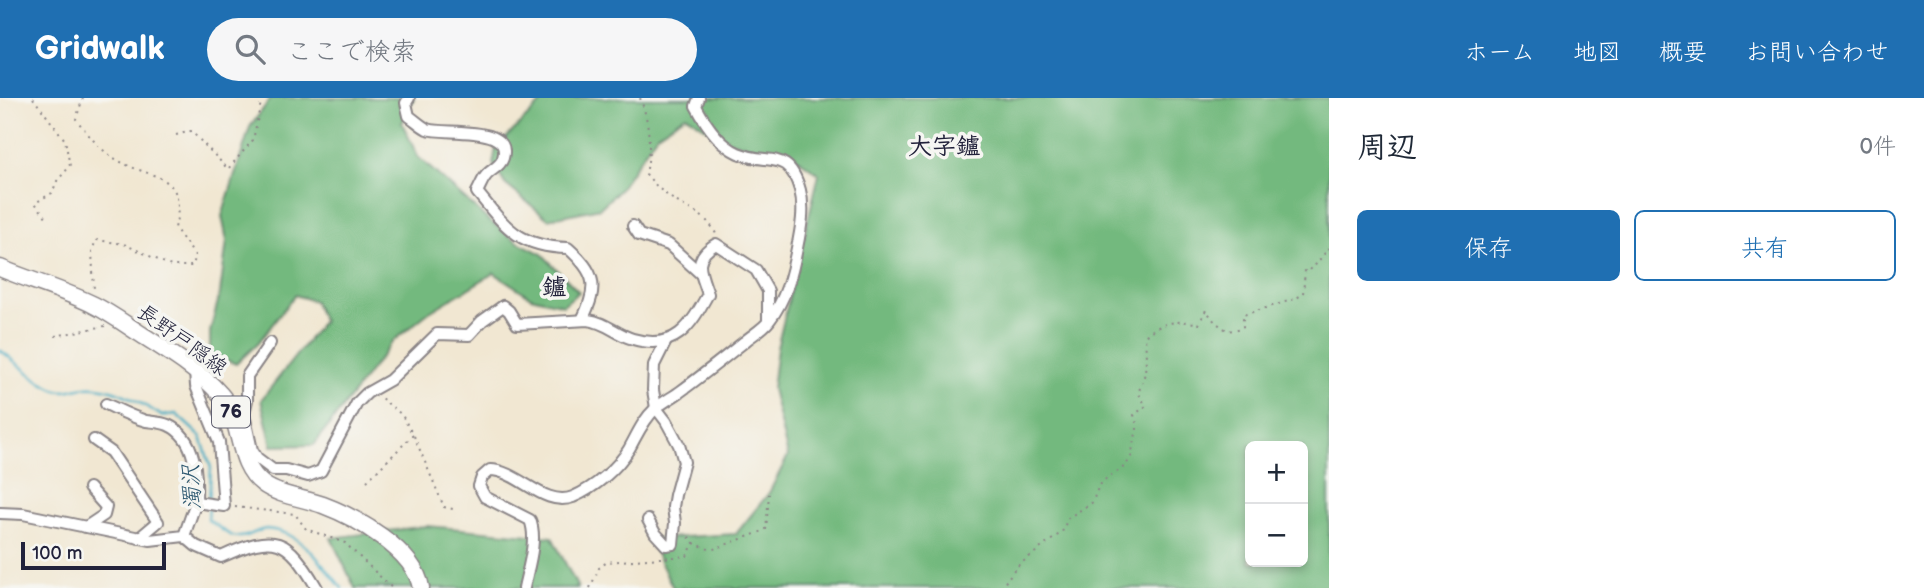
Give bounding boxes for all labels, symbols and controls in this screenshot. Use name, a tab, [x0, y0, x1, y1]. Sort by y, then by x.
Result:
search box	[207, 18, 697, 81]
text: Gridwalk	[35, 29, 165, 69]
icon: search	[231, 30, 269, 68]
text: ここで検索	[287, 37, 417, 68]
text: ホーム	[1464, 38, 1535, 67]
text: 地図	[1573, 38, 1621, 67]
text: 概要	[1659, 38, 1707, 67]
text: お問い合わせ	[1745, 38, 1889, 67]
text: 周辺	[1357, 130, 1417, 166]
district label: 大字鑪	[908, 132, 980, 161]
text: 0件	[1859, 133, 1896, 161]
button: 保存	[1357, 210, 1620, 281]
button: 共有	[1634, 210, 1896, 281]
district label: 鑪	[542, 273, 566, 302]
street label: 長野戸隠線	[132, 299, 232, 381]
road number: 76	[212, 396, 250, 428]
map controls	[1245, 441, 1308, 567]
button: +	[1245, 441, 1308, 504]
water label: 濁沢	[177, 462, 207, 511]
button: −	[1245, 504, 1308, 567]
scale bar	[21, 539, 166, 571]
text: 100 m	[32, 542, 83, 565]

